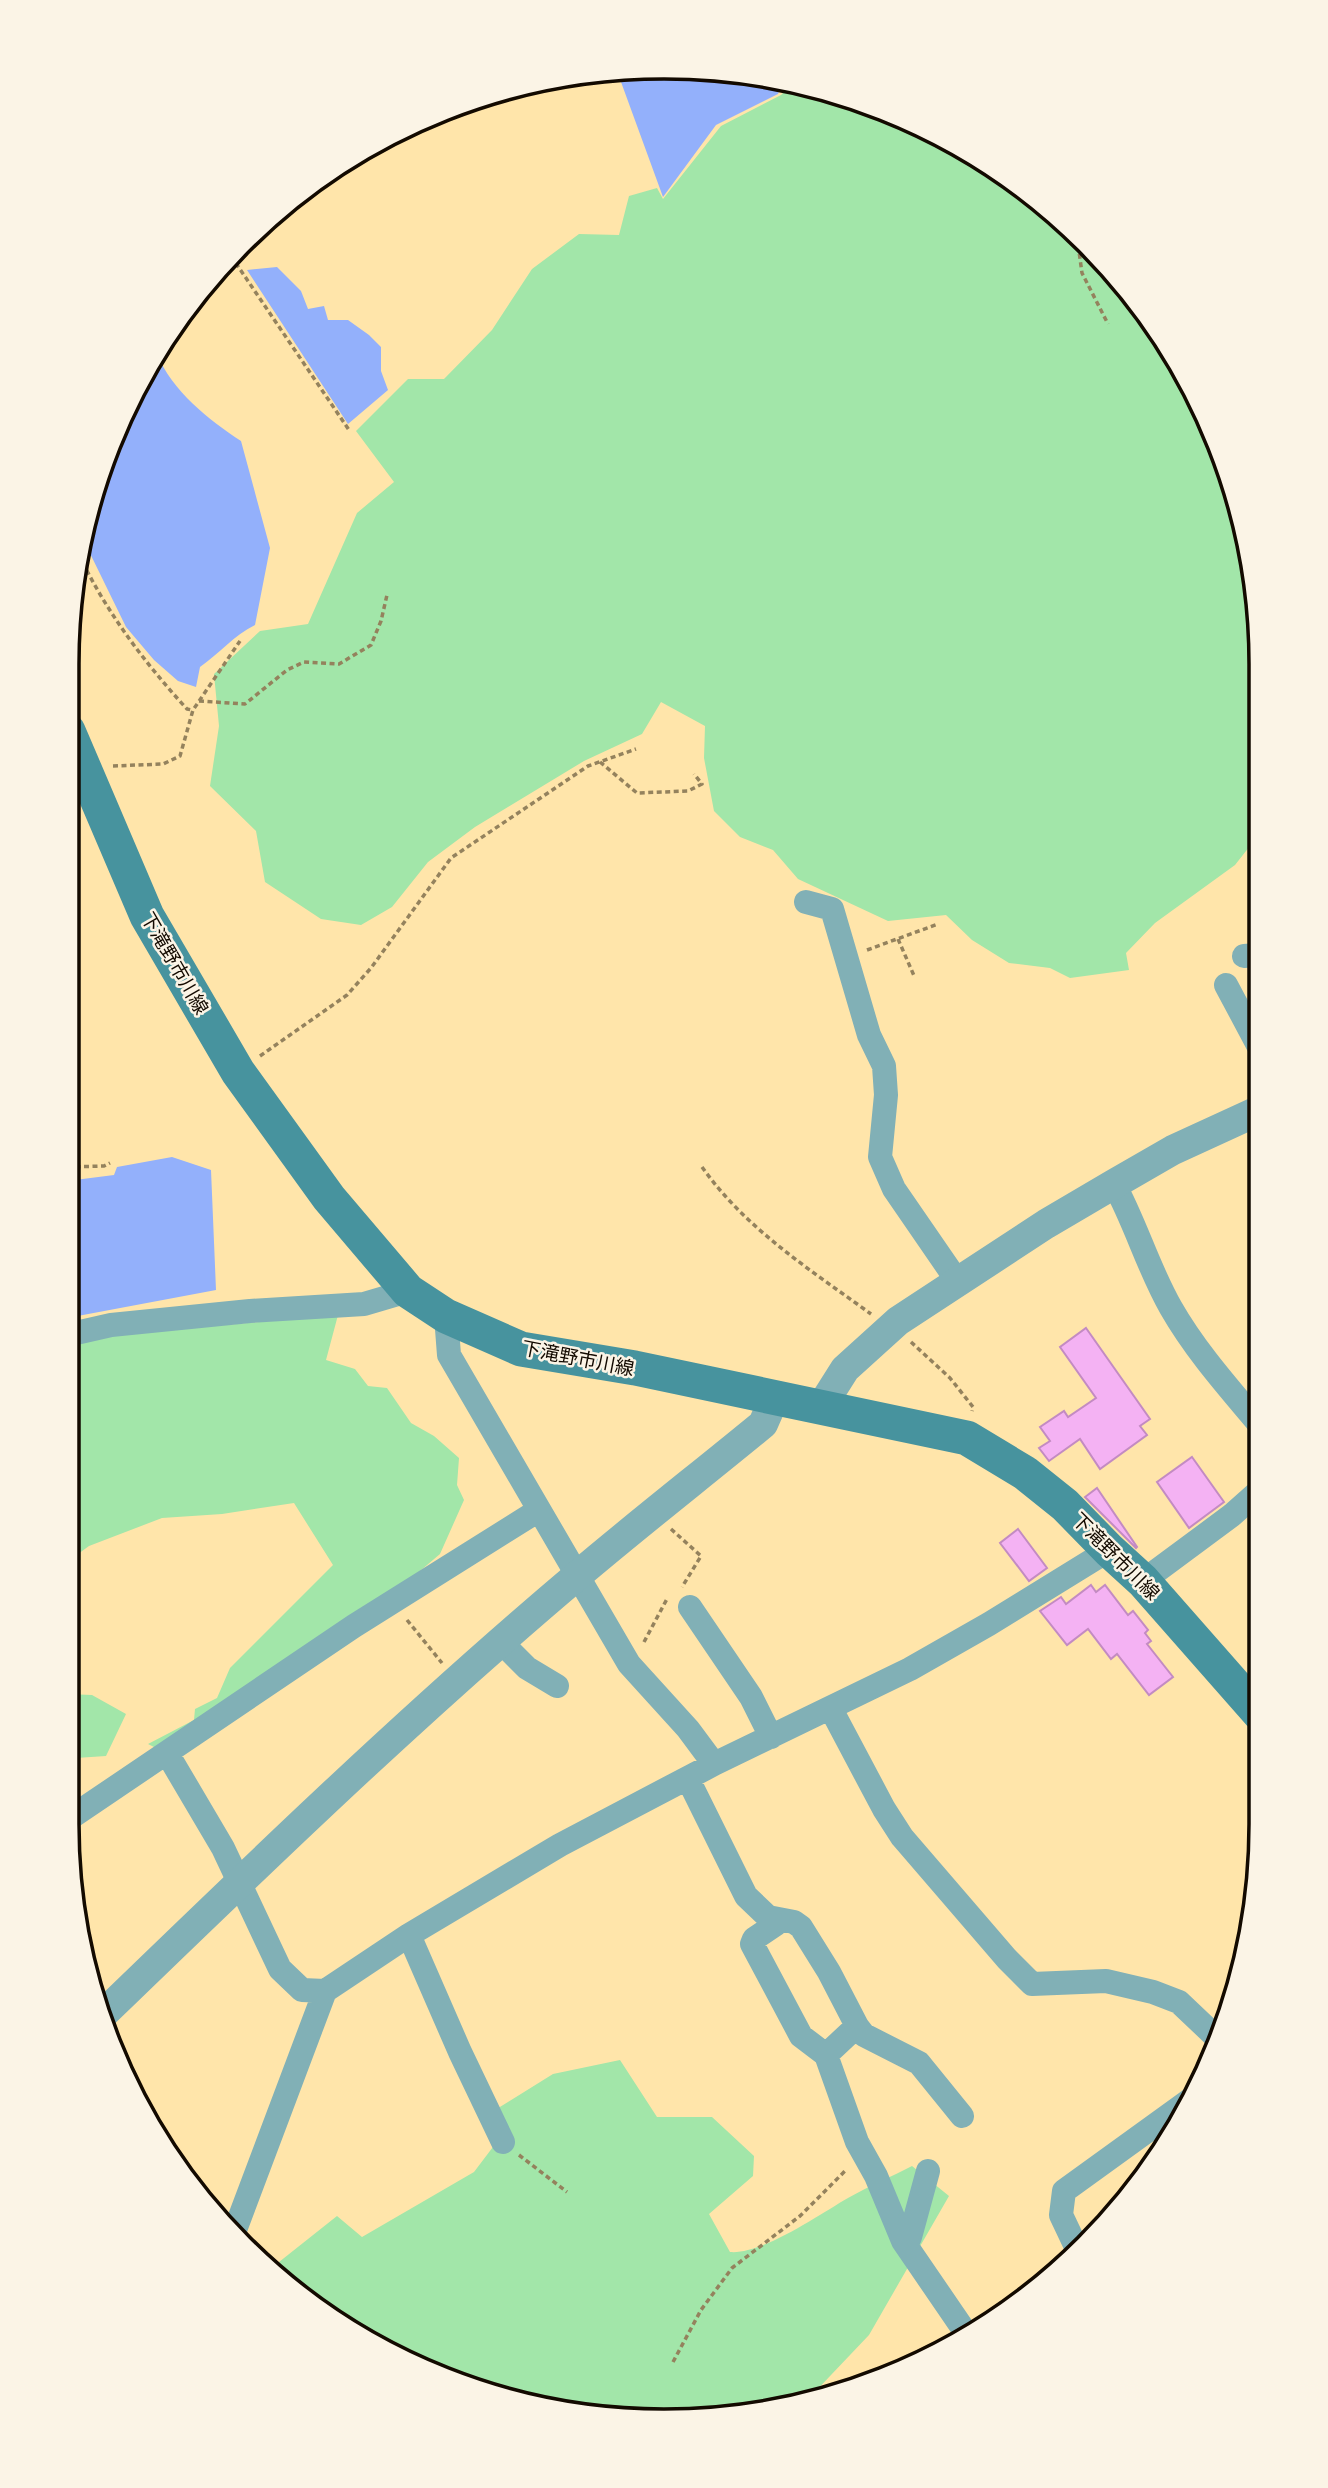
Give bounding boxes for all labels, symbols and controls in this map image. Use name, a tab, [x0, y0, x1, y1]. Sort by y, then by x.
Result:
street label: 下滝野市川線	[135, 907, 215, 1019]
street label: 下滝野市川線	[520, 1334, 636, 1382]
street label: 下滝野市川線	[1066, 1506, 1166, 1606]

